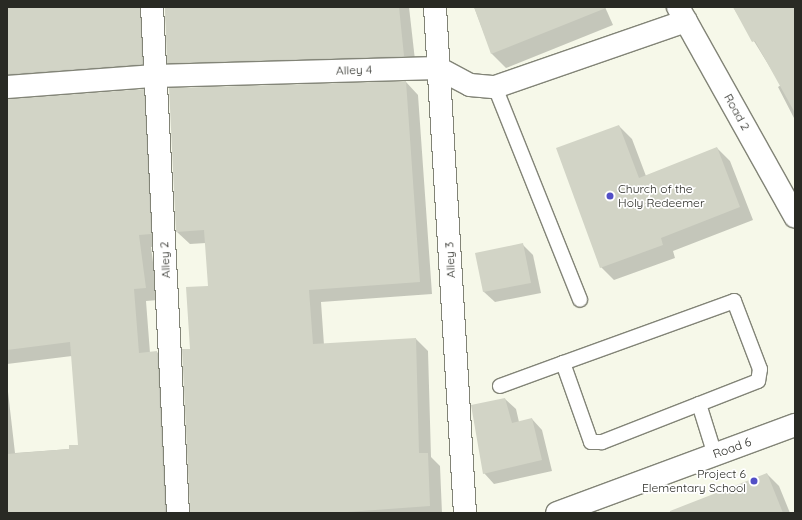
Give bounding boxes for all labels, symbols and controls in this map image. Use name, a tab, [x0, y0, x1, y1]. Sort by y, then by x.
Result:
street label: Alley 4	[336, 62, 372, 78]
street label: Road 2	[721, 91, 753, 133]
place label: Church of the Holy Redeemer	[618, 182, 704, 210]
marker: Church of the Holy Redeemer	[605, 191, 615, 201]
street label: Alley 2	[157, 241, 173, 279]
street label: Alley 3	[442, 242, 458, 278]
street label: Road 6	[711, 434, 753, 462]
place label: Project 6 Elementary School	[642, 467, 746, 495]
marker: Project 6 Elementary School	[749, 476, 759, 486]

